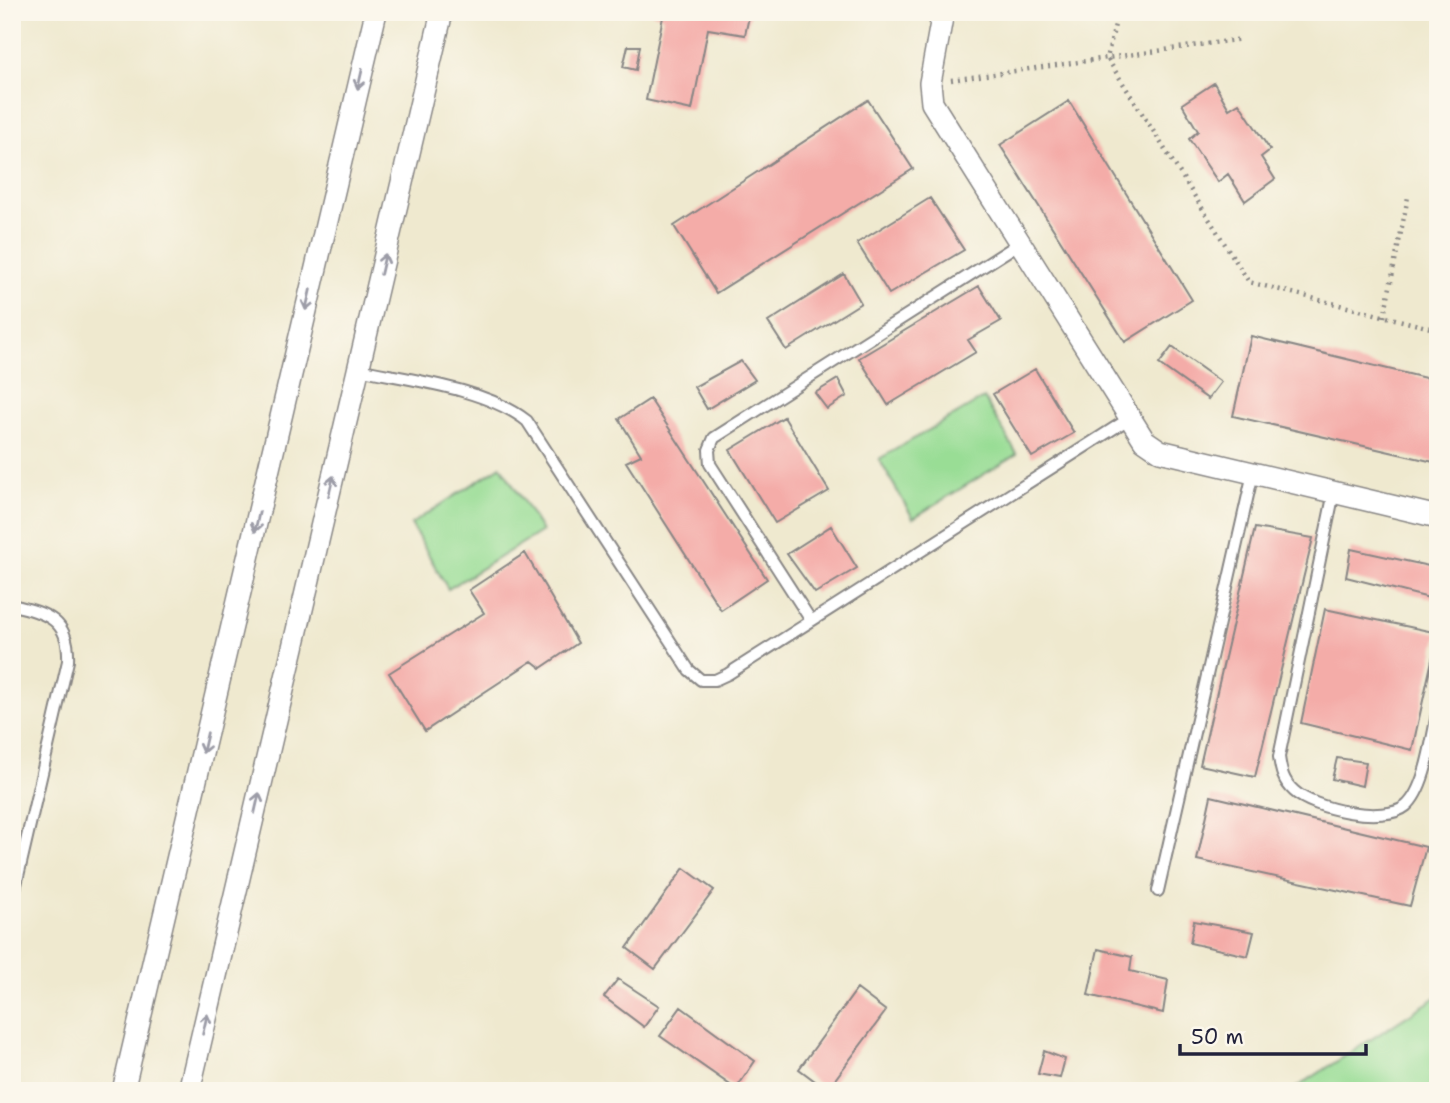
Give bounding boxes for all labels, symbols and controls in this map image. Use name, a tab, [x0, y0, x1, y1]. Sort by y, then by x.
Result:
one-way arrow	[353, 67, 367, 90]
one-way arrow	[377, 253, 390, 276]
one-way arrow	[301, 288, 315, 311]
one-way arrow	[325, 475, 338, 498]
one-way arrow	[249, 510, 263, 533]
one-way arrow	[197, 731, 211, 754]
one-way arrow	[250, 792, 264, 815]
scale bar	[1180, 1012, 1366, 1056]
one-way arrow	[198, 1013, 212, 1036]
text: 50 m	[1191, 1023, 1244, 1051]

